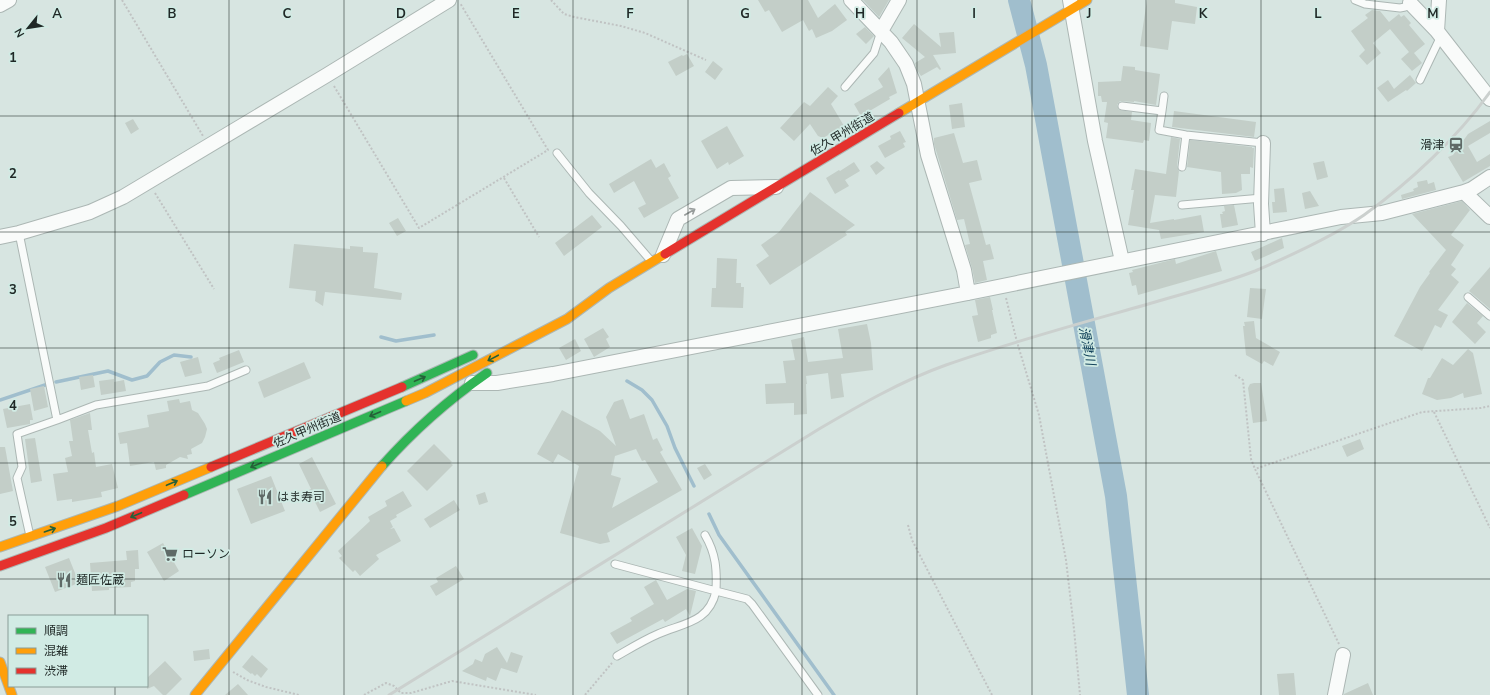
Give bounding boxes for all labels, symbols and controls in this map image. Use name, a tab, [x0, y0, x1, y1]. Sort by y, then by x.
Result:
text: A	[52, 5, 62, 23]
text: B	[168, 5, 177, 23]
text: C	[283, 5, 292, 23]
text: D	[396, 5, 406, 23]
text: E	[512, 5, 520, 23]
text: F	[626, 5, 634, 23]
text: G	[740, 5, 750, 23]
text: H	[855, 5, 865, 23]
text: I	[972, 5, 976, 23]
text: J	[1086, 5, 1091, 23]
text: K	[1199, 5, 1208, 23]
text: L	[1314, 5, 1322, 23]
text: M	[1427, 5, 1439, 23]
north arrow	[8, 8, 48, 48]
text: N	[11, 25, 28, 40]
text: 1	[9, 49, 17, 67]
street label: 佐久甲州街道	[807, 109, 877, 159]
station icon: 滑津	[1447, 136, 1465, 154]
place label: 滑津	[1420, 137, 1444, 153]
text: 2	[9, 165, 17, 183]
one-way arrow	[684, 207, 696, 215]
text: 3	[9, 281, 17, 299]
water label: 滑津川	[1074, 325, 1100, 369]
one-way arrow	[487, 355, 499, 363]
one-way arrow	[414, 375, 426, 382]
text: 4	[9, 397, 17, 415]
street label: 佐久甲州街道	[271, 409, 343, 451]
one-way arrow	[370, 411, 382, 418]
one-way arrow	[250, 462, 262, 469]
one-way arrow	[165, 479, 177, 487]
restaurant icon: はま寿司	[256, 488, 274, 506]
place label: はま寿司	[277, 489, 325, 505]
one-way arrow	[130, 512, 142, 520]
text: 5	[9, 513, 17, 531]
one-way arrow	[44, 526, 57, 533]
supermarket icon: ローソン	[161, 545, 179, 563]
place label: ローソン	[182, 546, 230, 562]
restaurant icon: 麺匠佐蔵	[55, 571, 73, 589]
place label: 麺匠佐蔵	[76, 572, 124, 588]
legend	[8, 615, 148, 687]
text: 順調	[44, 623, 68, 639]
text: 混雑	[44, 643, 68, 659]
text: 渋滞	[44, 663, 68, 679]

